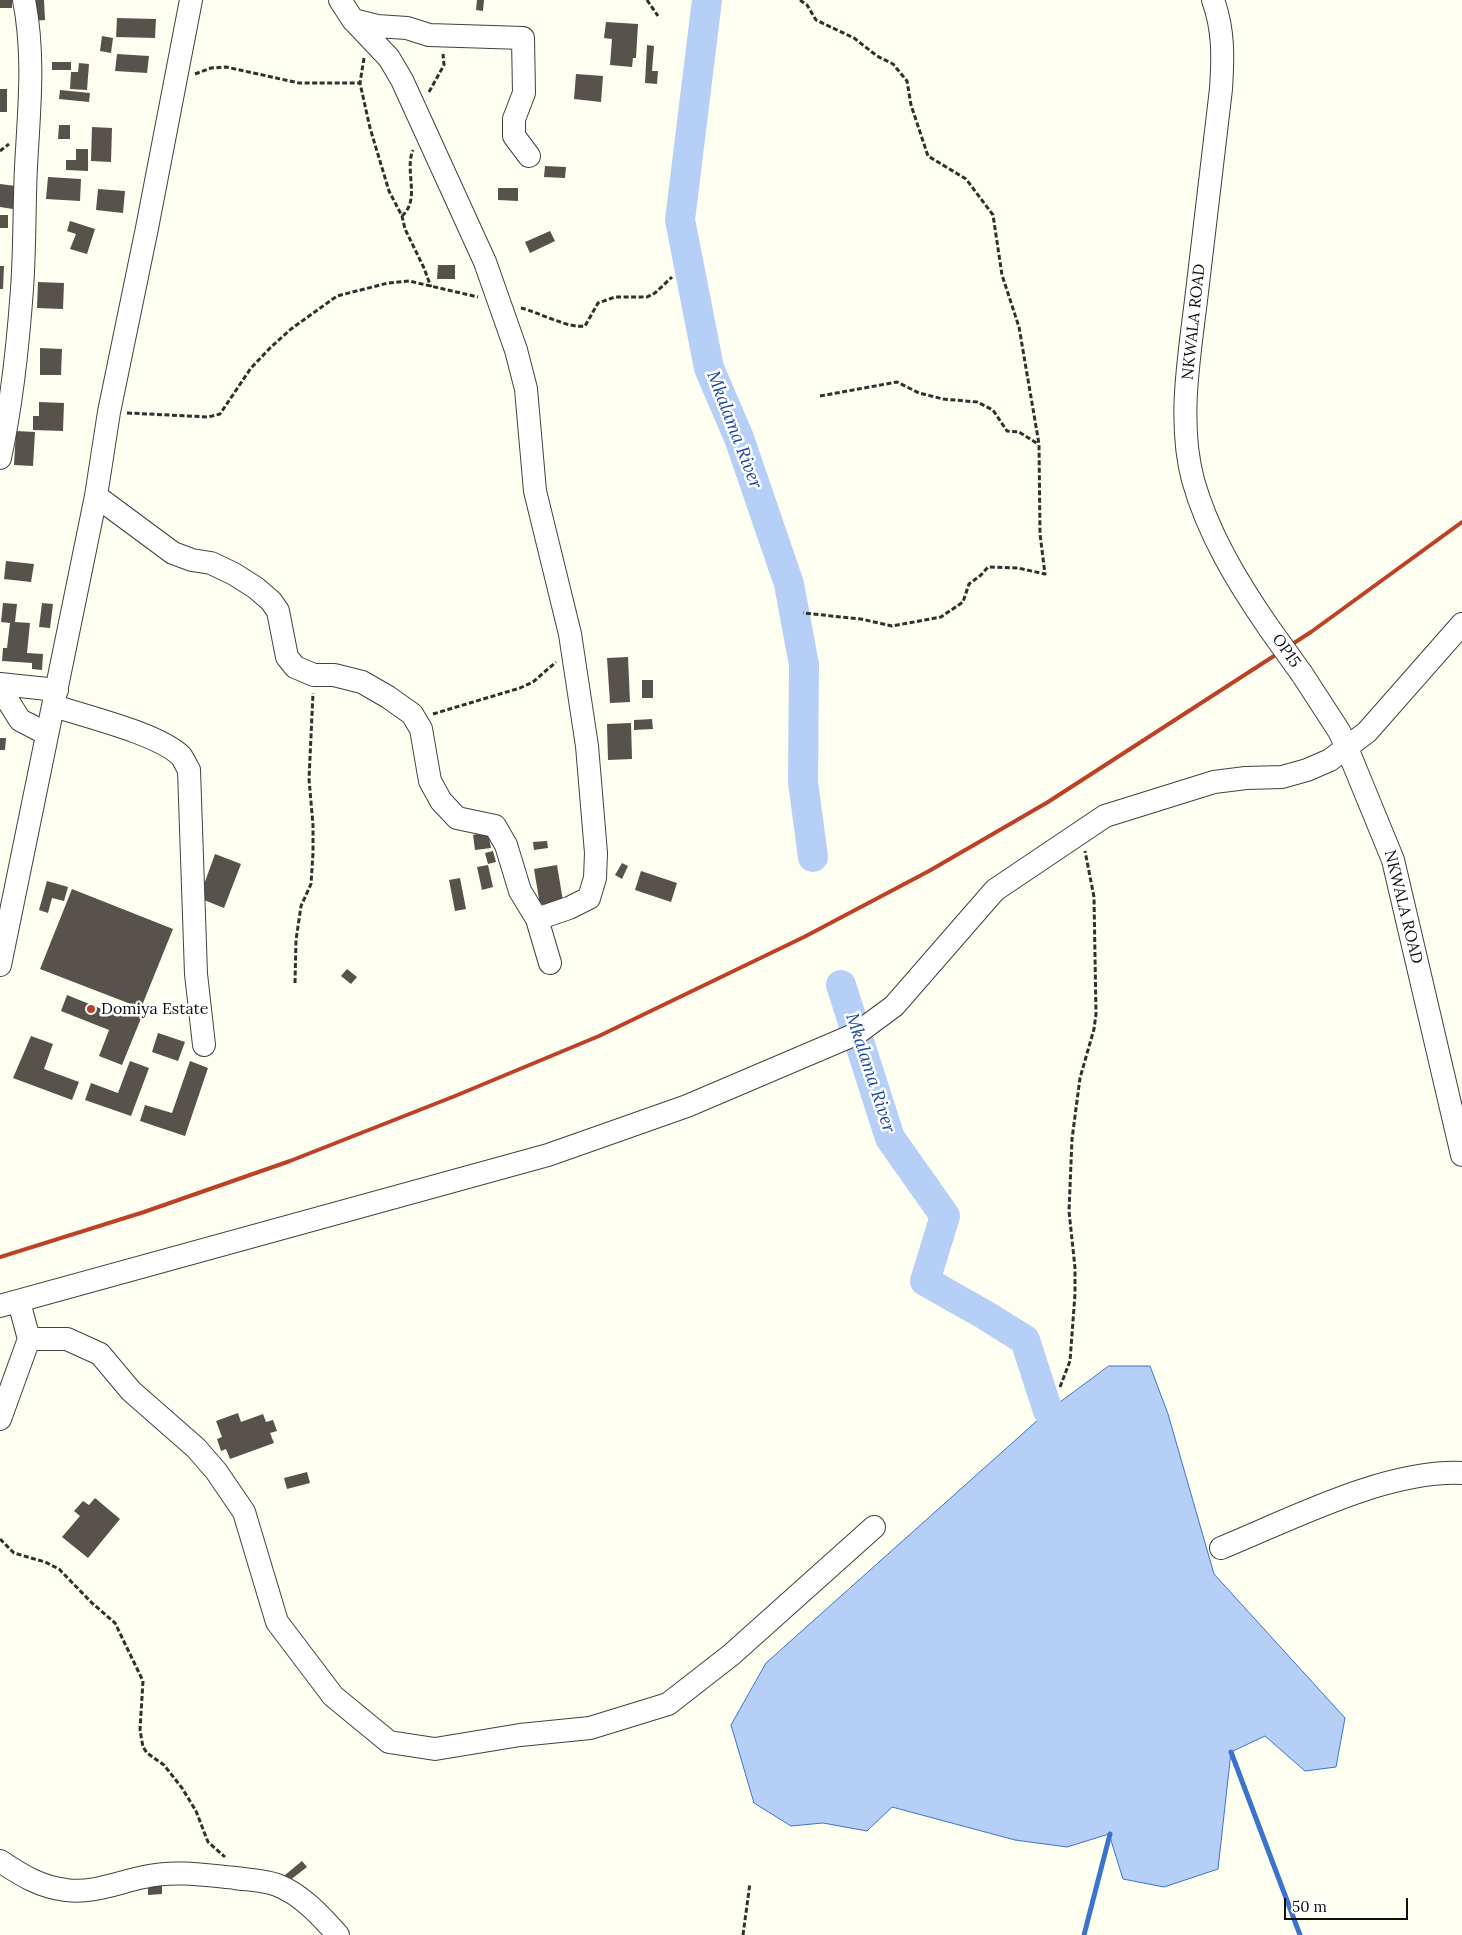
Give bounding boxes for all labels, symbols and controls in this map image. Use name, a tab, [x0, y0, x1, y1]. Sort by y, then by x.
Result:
street label: NKWALA ROAD	[1178, 263, 1210, 381]
water label: Mkalama River	[702, 368, 766, 492]
street label: OP15	[1268, 630, 1304, 672]
street label: NKWALA ROAD	[1380, 848, 1426, 966]
place label: Domiya Estate	[101, 999, 208, 1019]
marker: Domiya Estate	[85, 1003, 97, 1015]
water label: Mkalama River	[841, 1011, 899, 1135]
scale bar	[1287, 1888, 1411, 1920]
text: 50 m	[1292, 1897, 1327, 1916]

